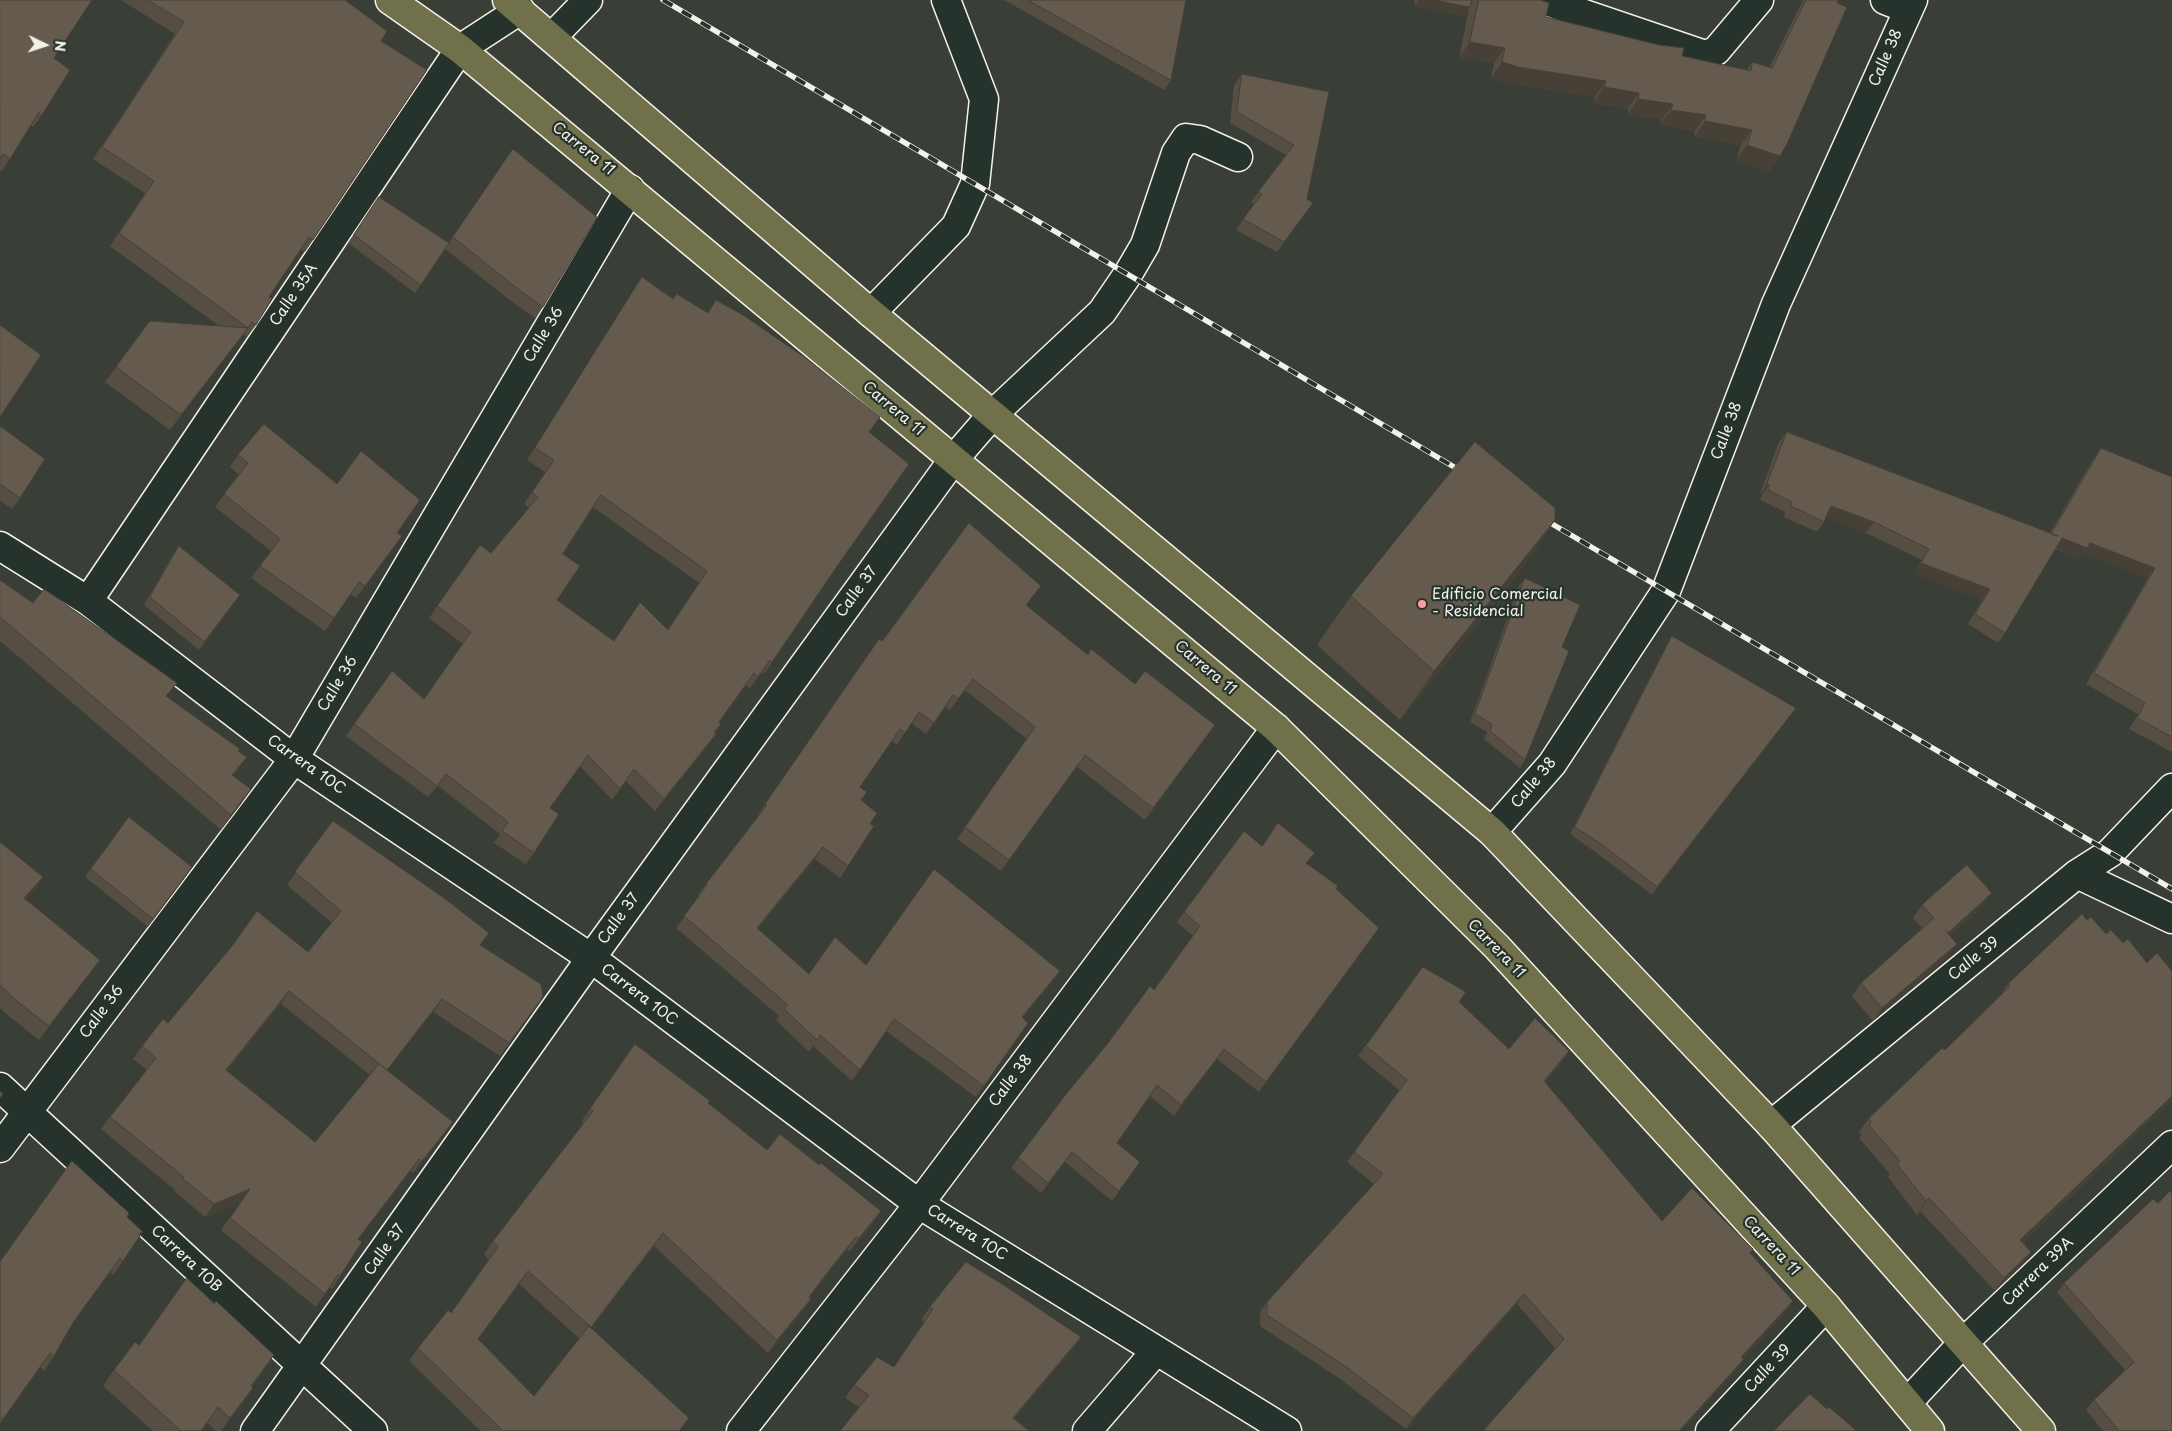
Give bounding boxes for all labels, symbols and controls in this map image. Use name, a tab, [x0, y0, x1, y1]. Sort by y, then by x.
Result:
north arrow	[20, 20, 70, 70]
street label: Calle 38	[1865, 27, 1907, 89]
text: N	[50, 40, 71, 52]
street label: Carrera 11	[548, 118, 618, 180]
street label: Calle 35A	[266, 260, 322, 330]
street label: Calle 36	[520, 304, 568, 366]
street label: Carrera 11	[859, 378, 927, 440]
street label: Calle 38	[1708, 399, 1746, 463]
street label: Calle 37	[832, 563, 882, 621]
place label: Edificio Comercial - Residencial	[1432, 586, 1563, 621]
marker: Edificio Comercial - Residencial	[1416, 598, 1428, 610]
street label: Carrera 11	[1171, 637, 1239, 699]
street label: Calle 36	[314, 653, 362, 715]
street label: Carrera 10C	[263, 731, 349, 799]
street label: Calle 38	[1508, 754, 1560, 812]
street label: Calle 37	[594, 890, 644, 948]
street label: Carrera 11	[1464, 916, 1528, 982]
street label: Calle 39	[1945, 933, 2003, 985]
street label: Carrera 10C	[597, 960, 681, 1030]
street label: Calle 36	[76, 982, 128, 1042]
street label: Calle 38	[986, 1051, 1036, 1111]
street label: Carrera 10C	[923, 1201, 1011, 1265]
street label: Carrera 11	[1739, 1213, 1803, 1279]
street label: Calle 37	[361, 1221, 409, 1279]
street label: Carrera 10B	[147, 1222, 225, 1296]
street label: Carrera 39A	[1999, 1234, 2077, 1310]
street label: Calle 39	[1741, 1341, 1795, 1397]

